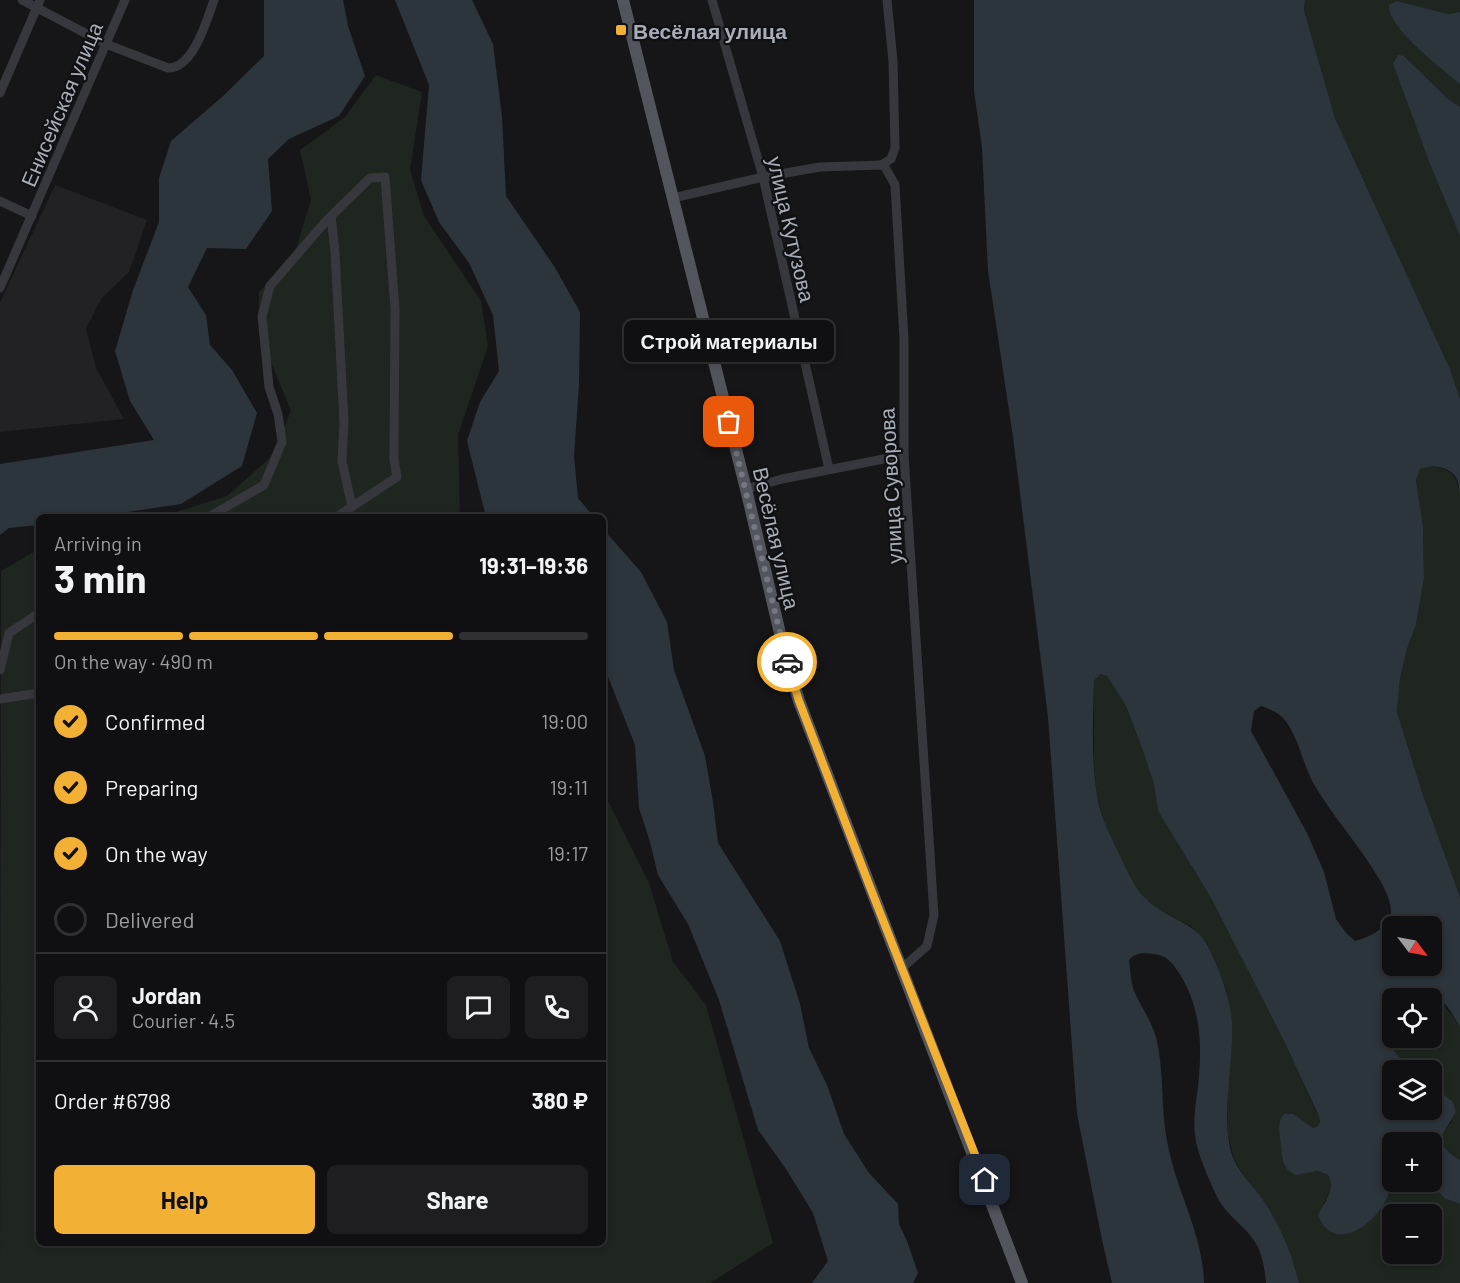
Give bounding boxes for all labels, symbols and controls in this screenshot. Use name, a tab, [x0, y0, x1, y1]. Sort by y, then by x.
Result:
street label: Енисейская улица	[15, 18, 107, 190]
place label: Весёлая улица	[633, 18, 787, 43]
marker: Весёлая улица	[614, 23, 628, 37]
street label: улица Кутузова	[763, 154, 821, 305]
callout: Строй материалы	[624, 320, 834, 362]
text: Строй материалы	[641, 329, 817, 353]
pin	[703, 396, 754, 447]
icon: bag	[712, 405, 745, 438]
street label: улица Суворова	[873, 407, 907, 565]
street label: Весёлая улица	[748, 464, 806, 612]
text: Arriving in	[54, 531, 142, 555]
text: 19:31–19:36	[479, 552, 588, 578]
text: 3 min	[54, 554, 147, 601]
courier	[757, 632, 817, 692]
icon: car	[771, 646, 804, 679]
text: On the way · 490 m	[54, 649, 213, 673]
icon: check	[54, 705, 87, 738]
text: Confirmed	[105, 708, 205, 734]
text: 19:00	[541, 709, 588, 733]
icon: check	[54, 771, 87, 804]
text: Preparing	[105, 774, 198, 800]
text: 19:11	[550, 775, 588, 799]
icon: check	[54, 837, 87, 870]
text: On the way	[105, 840, 208, 866]
text: 19:17	[547, 841, 588, 865]
text: Delivered	[105, 906, 194, 932]
north arrow	[1382, 916, 1442, 976]
map controls	[1382, 916, 1442, 1264]
button: person	[54, 976, 117, 1039]
button: chat	[447, 976, 510, 1039]
button: phone	[525, 976, 588, 1039]
text: Jordan	[132, 982, 201, 1008]
button: locate	[1382, 988, 1442, 1048]
text: Courier · 4.5	[132, 1008, 235, 1032]
button: layers	[1382, 1060, 1442, 1120]
text: Order #6798	[54, 1087, 171, 1113]
text: 380 ₽	[532, 1087, 588, 1113]
button: +	[1382, 1132, 1442, 1192]
pin	[959, 1154, 1010, 1205]
icon: home	[968, 1163, 1001, 1196]
button: Help	[54, 1165, 315, 1234]
button: Share	[327, 1165, 588, 1234]
button: −	[1382, 1204, 1442, 1264]

